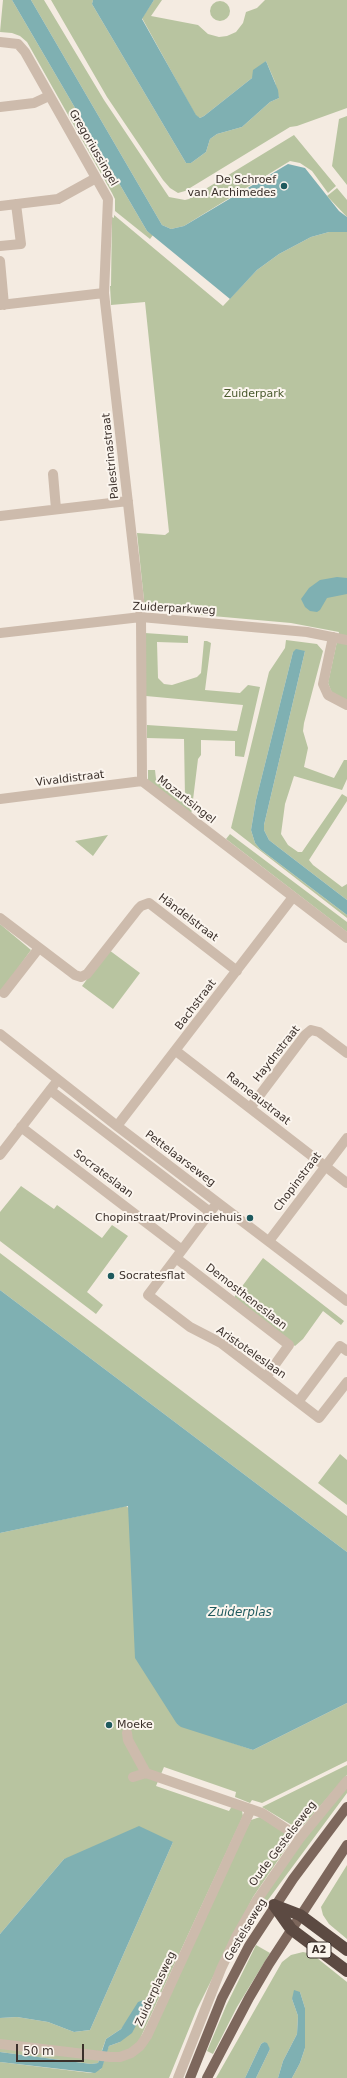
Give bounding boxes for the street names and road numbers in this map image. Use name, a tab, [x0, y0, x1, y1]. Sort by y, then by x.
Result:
street label: Gregoriussingel	[66, 107, 120, 189]
street label: Palestrinastraat	[100, 412, 122, 500]
street label: Zuiderparkweg	[132, 600, 216, 618]
street label: Vivaldistraat	[35, 768, 105, 790]
street label: Mozartsingel	[154, 773, 218, 827]
street label: Händelstraat	[156, 891, 220, 945]
street label: Bachstraat	[173, 977, 219, 1033]
street label: Haydnstraat	[251, 1023, 303, 1085]
street label: Rameaustraat	[223, 1070, 293, 1128]
street label: Pettelaarseweg	[142, 1128, 218, 1190]
street label: Socrateslaan	[71, 1147, 135, 1201]
street label: Chopinstraat	[271, 1150, 325, 1214]
street label: Demostheneslaan	[203, 1261, 289, 1333]
street label: Aristoteleslaan	[214, 1324, 288, 1382]
street label: Oude Gestelseweg	[247, 1799, 319, 1889]
street label: Gestelseweg	[222, 1896, 270, 1964]
road number: A2	[307, 1942, 331, 1958]
street label: Zuiderplasweg	[133, 1949, 179, 2029]

